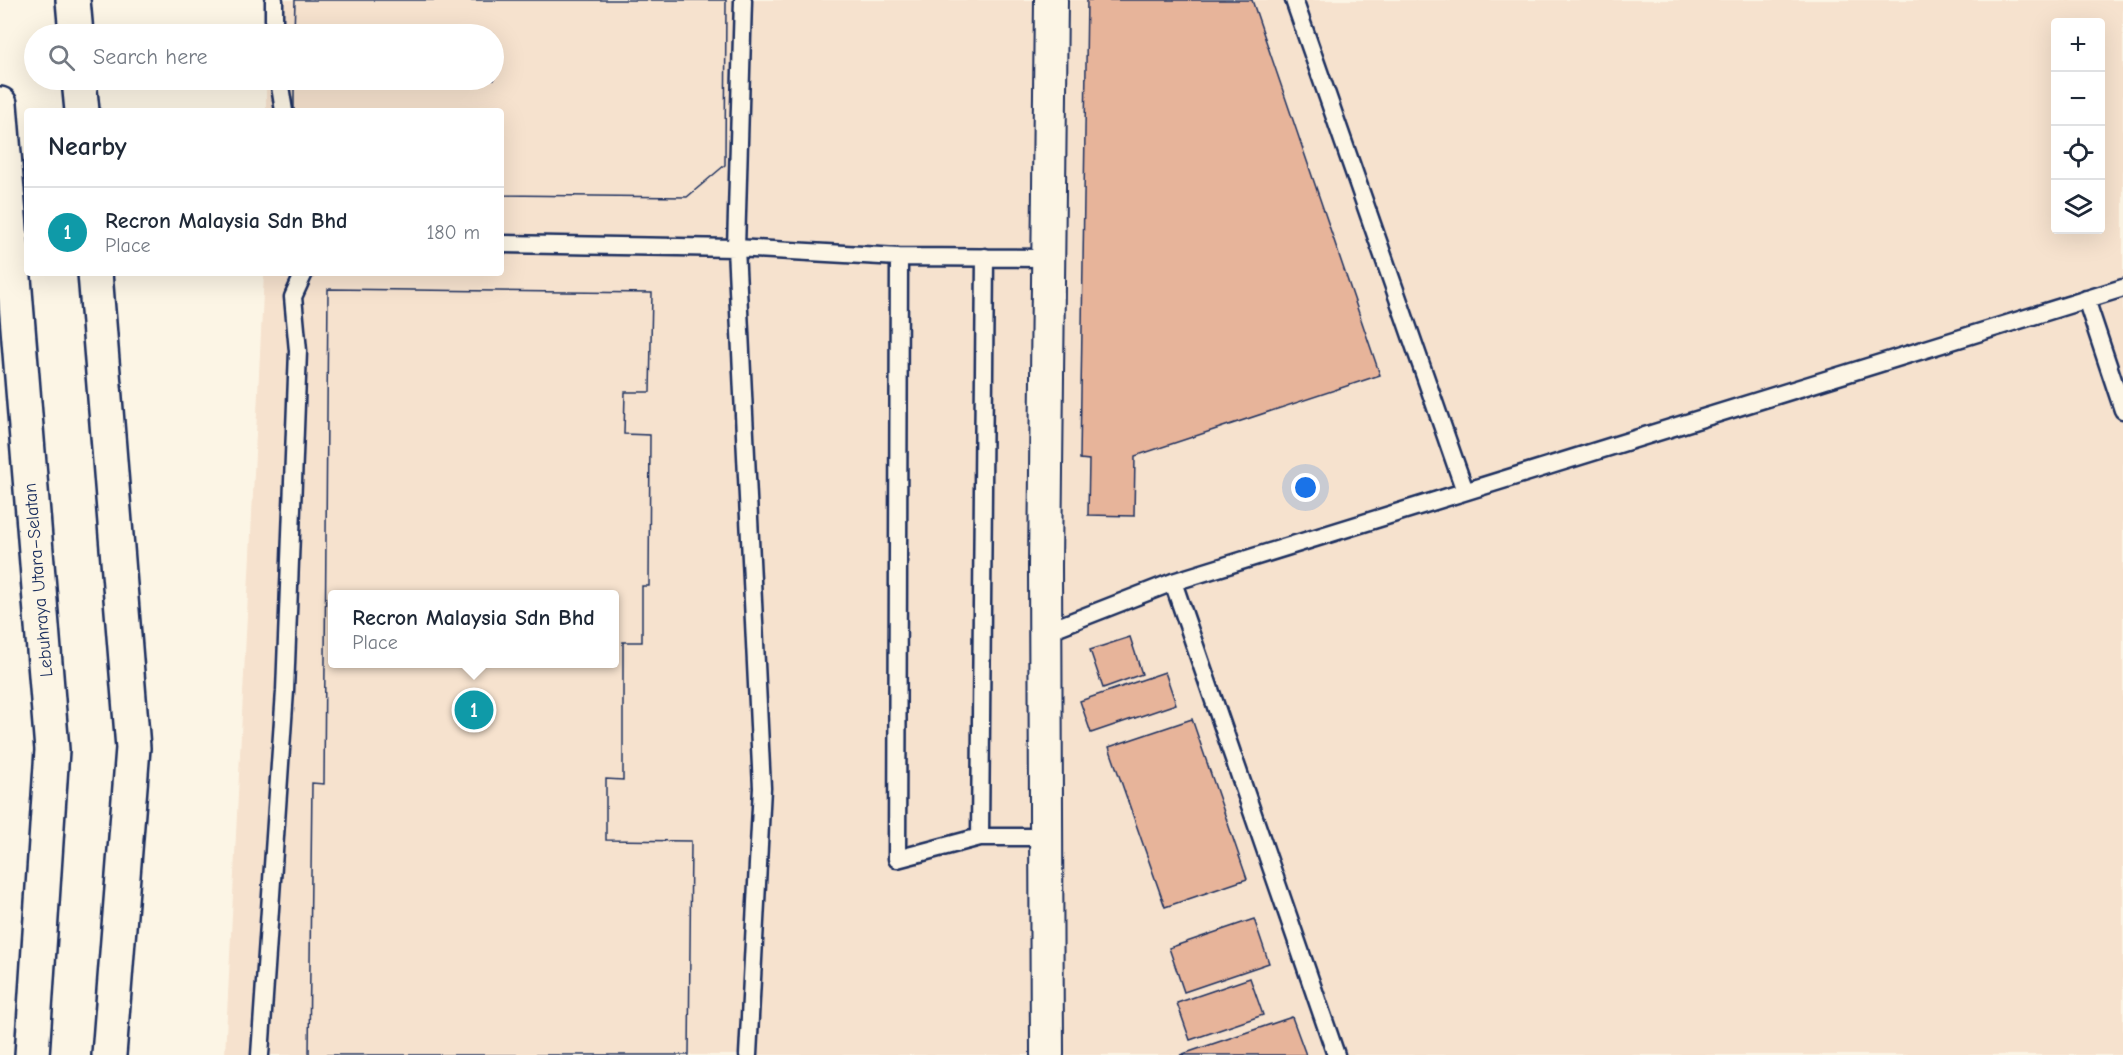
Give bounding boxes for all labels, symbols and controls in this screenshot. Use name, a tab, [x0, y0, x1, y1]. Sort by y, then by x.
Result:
map controls	[2051, 18, 2105, 234]
button: +	[2051, 18, 2105, 72]
search box	[24, 24, 504, 90]
icon: search	[45, 41, 78, 74]
text: Search here	[93, 44, 208, 70]
button: −	[2051, 72, 2105, 126]
button: locate	[2051, 126, 2105, 180]
text: Nearby	[48, 132, 127, 162]
button: layers	[2051, 180, 2105, 234]
text: Recron Malaysia Sdn Bhd	[105, 208, 348, 234]
text: 1	[64, 221, 71, 244]
text: 180 m	[426, 221, 480, 244]
text: Place	[105, 234, 151, 257]
your location	[1291, 473, 1320, 502]
street label: Lebuhraya Utara–Selatan	[20, 482, 57, 678]
popup	[328, 590, 619, 668]
text: Recron Malaysia Sdn Bhd	[352, 605, 595, 631]
text: Place	[352, 631, 398, 654]
pin: 1	[454, 688, 494, 732]

